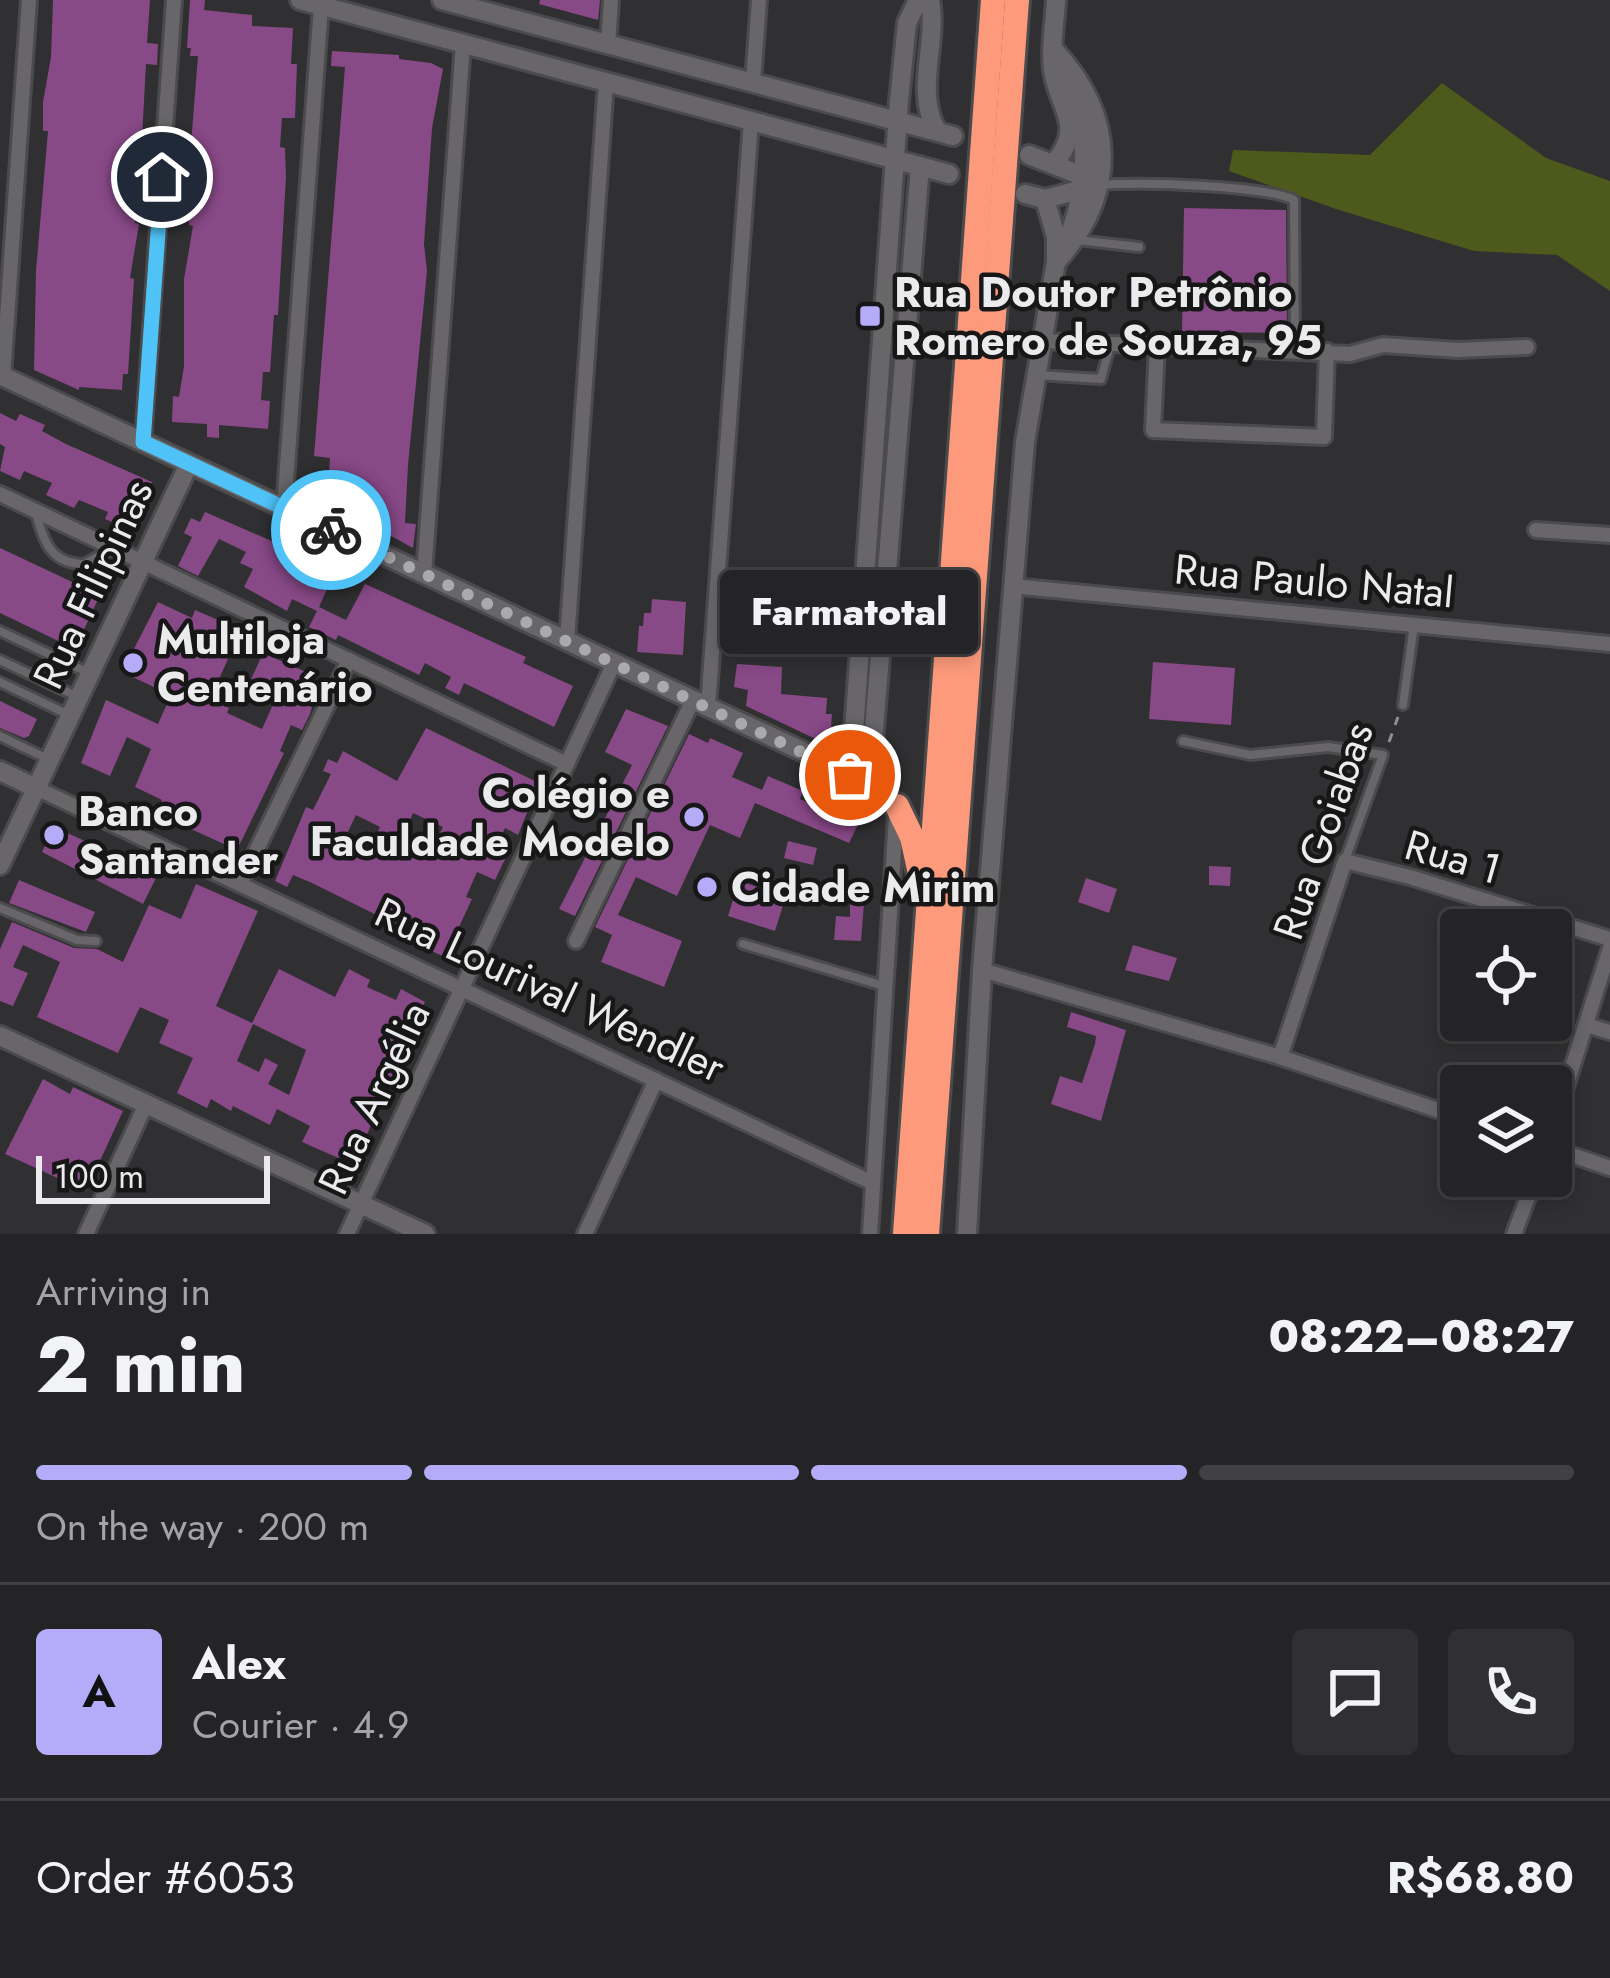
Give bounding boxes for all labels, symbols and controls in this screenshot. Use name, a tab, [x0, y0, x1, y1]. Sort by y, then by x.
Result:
pin	[111, 126, 213, 228]
icon: home	[129, 144, 195, 210]
place label: Rua Doutor Petrônio Romero de Souza, 95	[894, 262, 1322, 371]
marker: Rua Doutor Petrônio Romero de Souza, 95	[857, 303, 883, 329]
street label: Rua Filipinas	[18, 469, 168, 699]
courier	[271, 470, 391, 590]
icon: bike	[298, 497, 364, 563]
street label: Rua Paulo Natal	[1172, 538, 1456, 624]
callout: Farmatotal	[721, 571, 979, 655]
text: Farmatotal	[751, 583, 947, 640]
place label: Multiloja Centenário	[157, 609, 373, 718]
marker: Multiloja Centenário	[120, 650, 146, 676]
street label: Rua Goiabas	[1257, 714, 1389, 948]
pin	[799, 724, 901, 826]
icon: bag	[817, 742, 883, 808]
place label: Colégio e Faculdade Modelo	[310, 763, 670, 872]
place label: Banco Santander	[78, 781, 279, 890]
marker: Colégio e Faculdade Modelo	[681, 804, 707, 830]
street label: Rua 1	[1398, 814, 1508, 900]
marker: Banco Santander	[41, 822, 67, 848]
place label: Cidade Mirim	[731, 857, 995, 918]
marker: Cidade Mirim	[694, 874, 720, 900]
street label: Rua Lourival Wendler	[365, 882, 736, 1098]
map controls	[1440, 909, 1572, 1197]
button: locate	[1440, 909, 1572, 1041]
street label: Rua Argélia	[303, 992, 445, 1204]
button: layers	[1440, 1065, 1572, 1197]
scale bar	[36, 1150, 270, 1203]
text: 100 m	[54, 1153, 144, 1200]
text: Arriving in	[36, 1263, 211, 1320]
text: 08:22–08:27	[1268, 1304, 1574, 1369]
text: 2 min	[36, 1309, 245, 1421]
text: On the way · 200 m	[36, 1498, 369, 1555]
button: chat	[1292, 1629, 1418, 1755]
button: phone	[1448, 1629, 1574, 1755]
text: Alex	[192, 1631, 286, 1696]
text: A	[82, 1659, 116, 1724]
text: Courier · 4.9	[192, 1696, 409, 1753]
text: Order #6053	[36, 1845, 295, 1910]
text: R$68.80	[1387, 1845, 1574, 1910]

